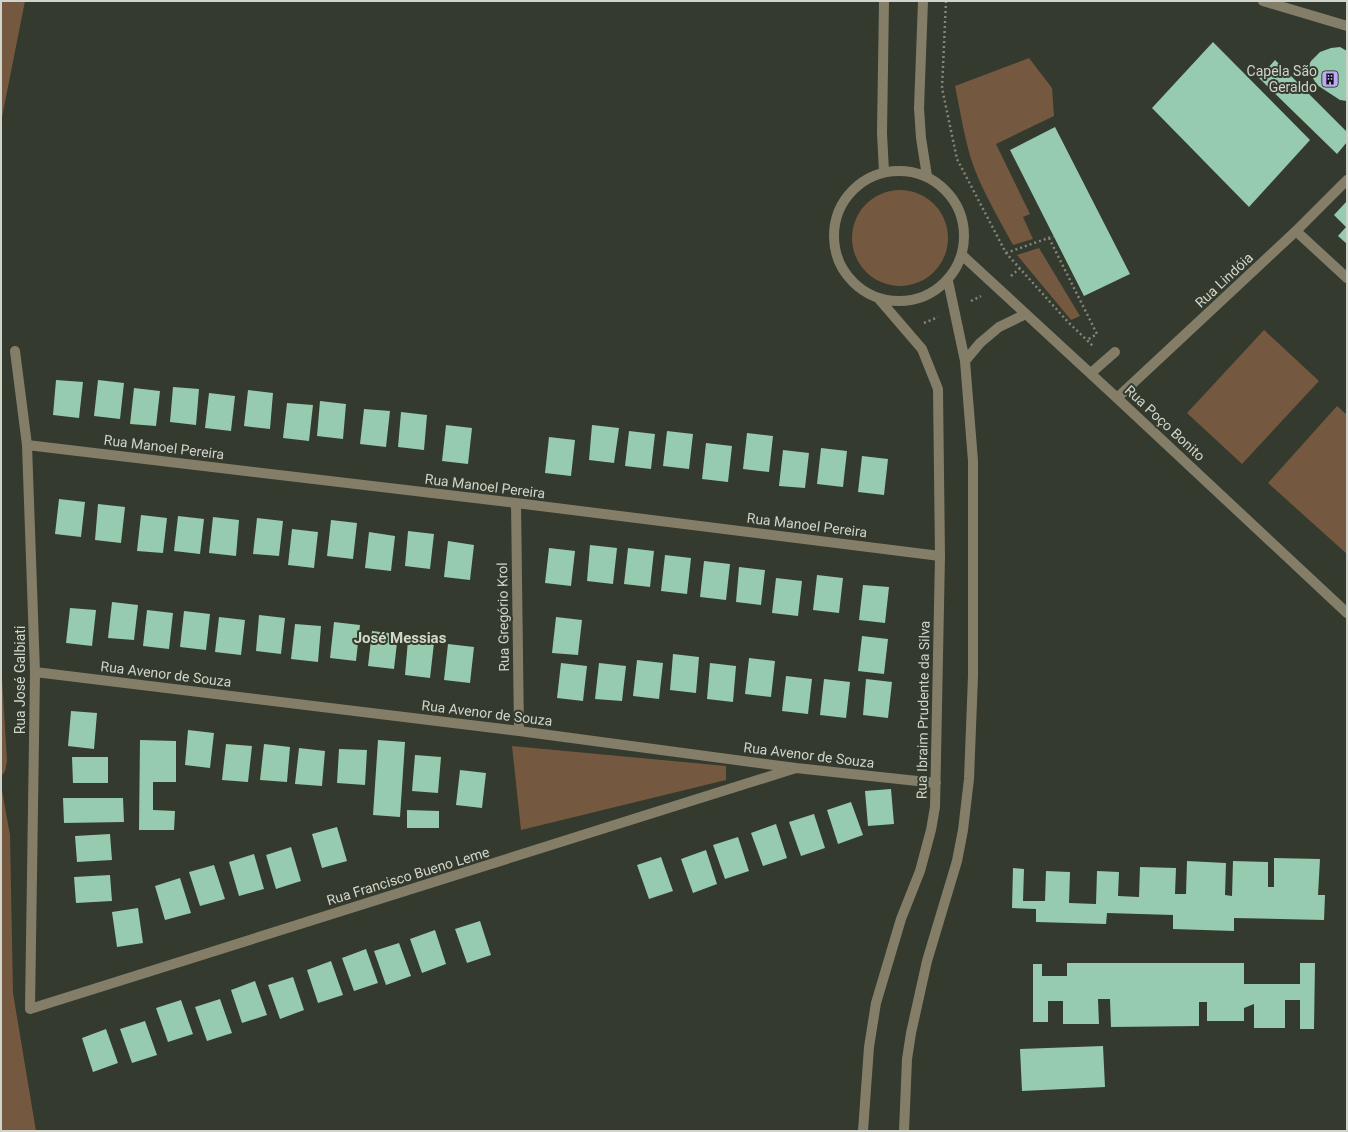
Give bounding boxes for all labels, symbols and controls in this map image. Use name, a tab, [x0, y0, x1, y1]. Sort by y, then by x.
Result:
place label: Capela São Geraldo	[1247, 63, 1317, 95]
building icon: Capela São Geraldo	[1320, 69, 1340, 89]
street label: Rua Lindóia	[1192, 249, 1256, 311]
street label: Rua Poço Bonito	[1122, 382, 1208, 464]
street label: Rua Manoel Pereira	[103, 432, 225, 462]
street label: Rua Manoel Pereira	[424, 471, 546, 501]
street label: Rua Manoel Pereira	[746, 510, 868, 540]
street label: Rua Gregório Krol	[494, 562, 512, 672]
street label: Rua Ibraim Prudente da Silva	[913, 621, 933, 799]
street label: Rua José Galbiati	[12, 626, 28, 734]
district label: José Messias	[354, 629, 447, 647]
street label: Rua Avenor de Souza	[100, 658, 232, 690]
street label: Rua Avenor de Souza	[421, 697, 553, 729]
street label: Rua Avenor de Souza	[743, 739, 875, 771]
street label: Rua Francisco Bueno Leme	[325, 844, 491, 908]

